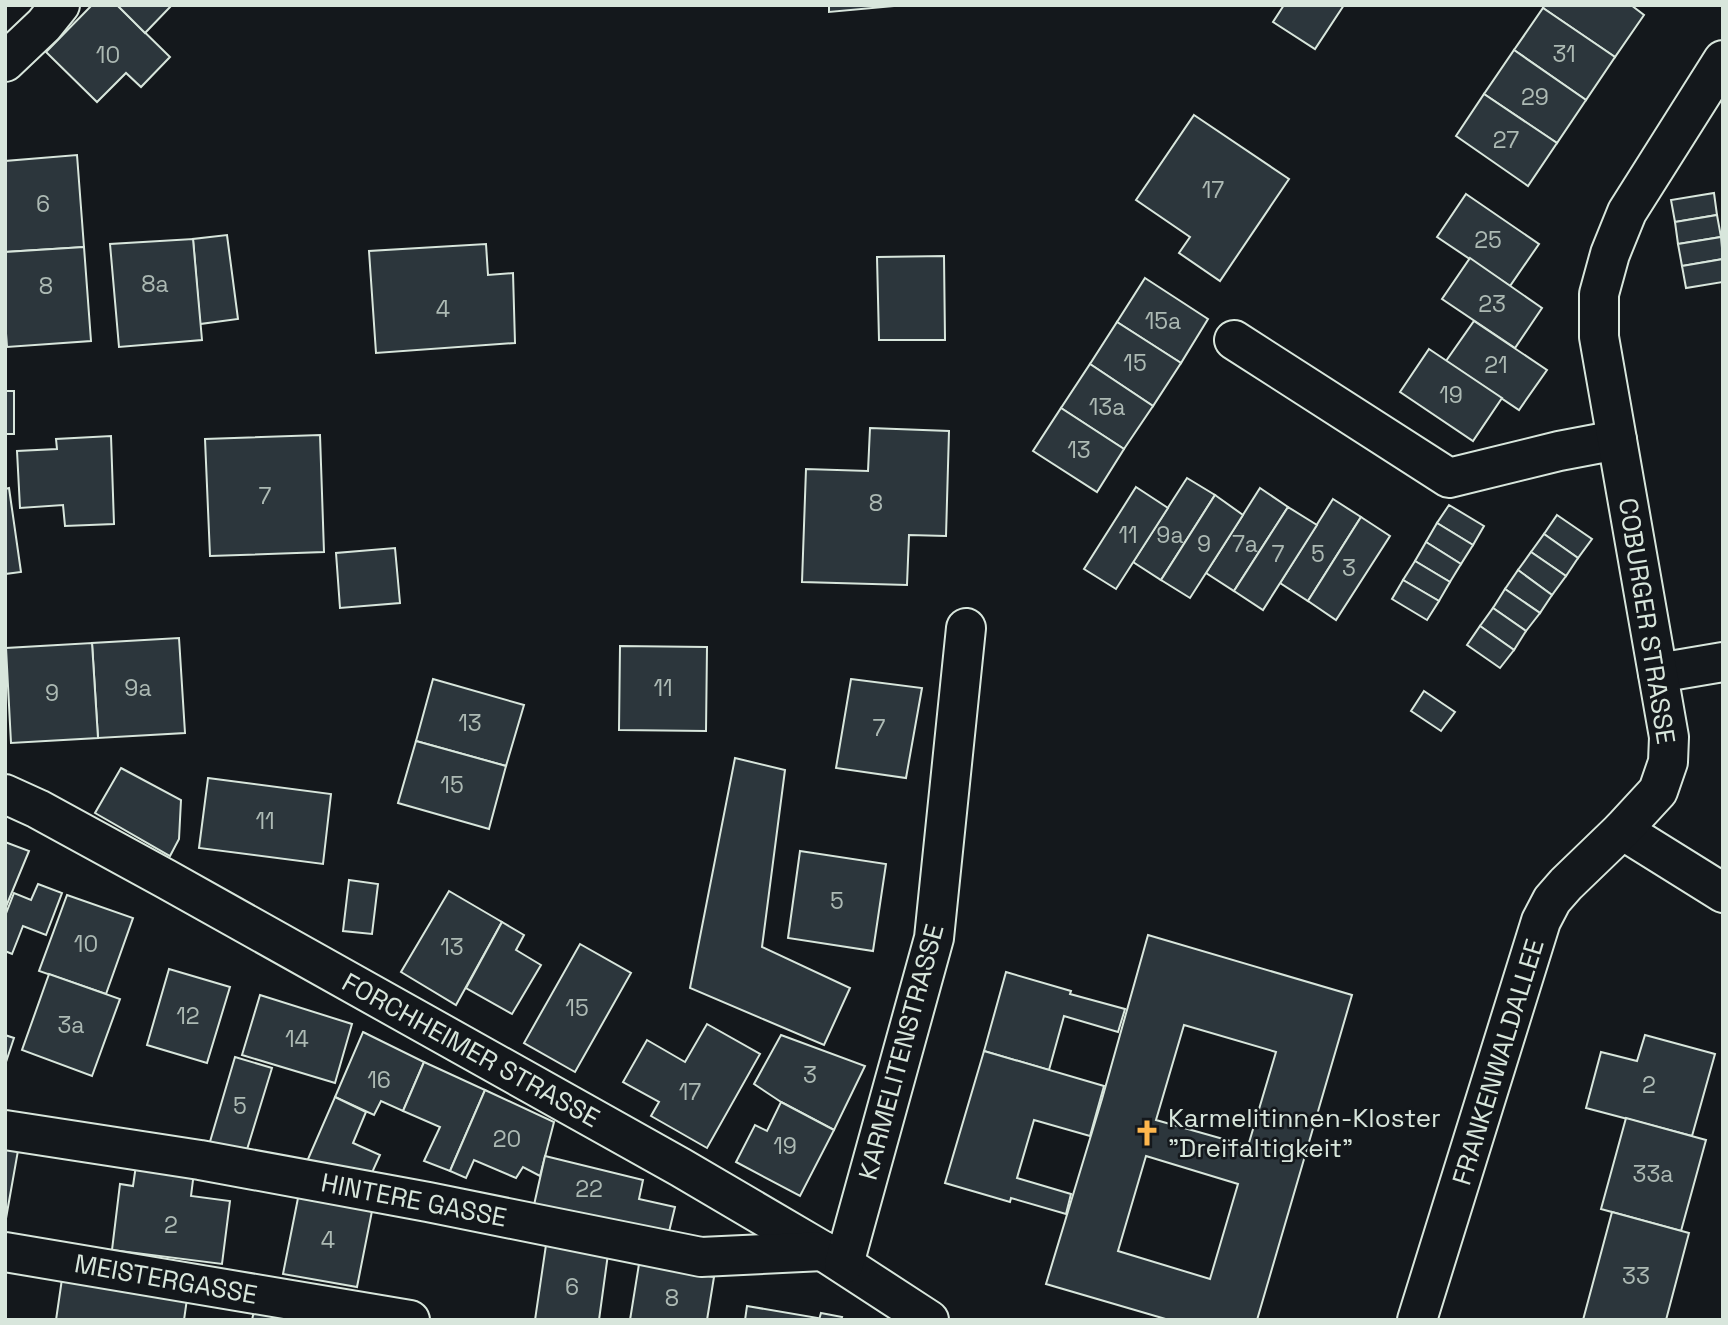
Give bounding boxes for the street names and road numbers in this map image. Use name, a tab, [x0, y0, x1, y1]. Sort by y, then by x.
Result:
street label: COBURGER STRASSE	[1611, 495, 1683, 747]
street label: KARMELITENSTRASSE	[851, 920, 951, 1184]
street label: FRANKENWALDALLEE	[1444, 935, 1552, 1189]
street label: FORCHHEIMER STRASSE	[336, 965, 606, 1135]
street label: HINTERE GASSE	[318, 1165, 510, 1235]
street label: MEISTERGASSE	[72, 1246, 260, 1312]

